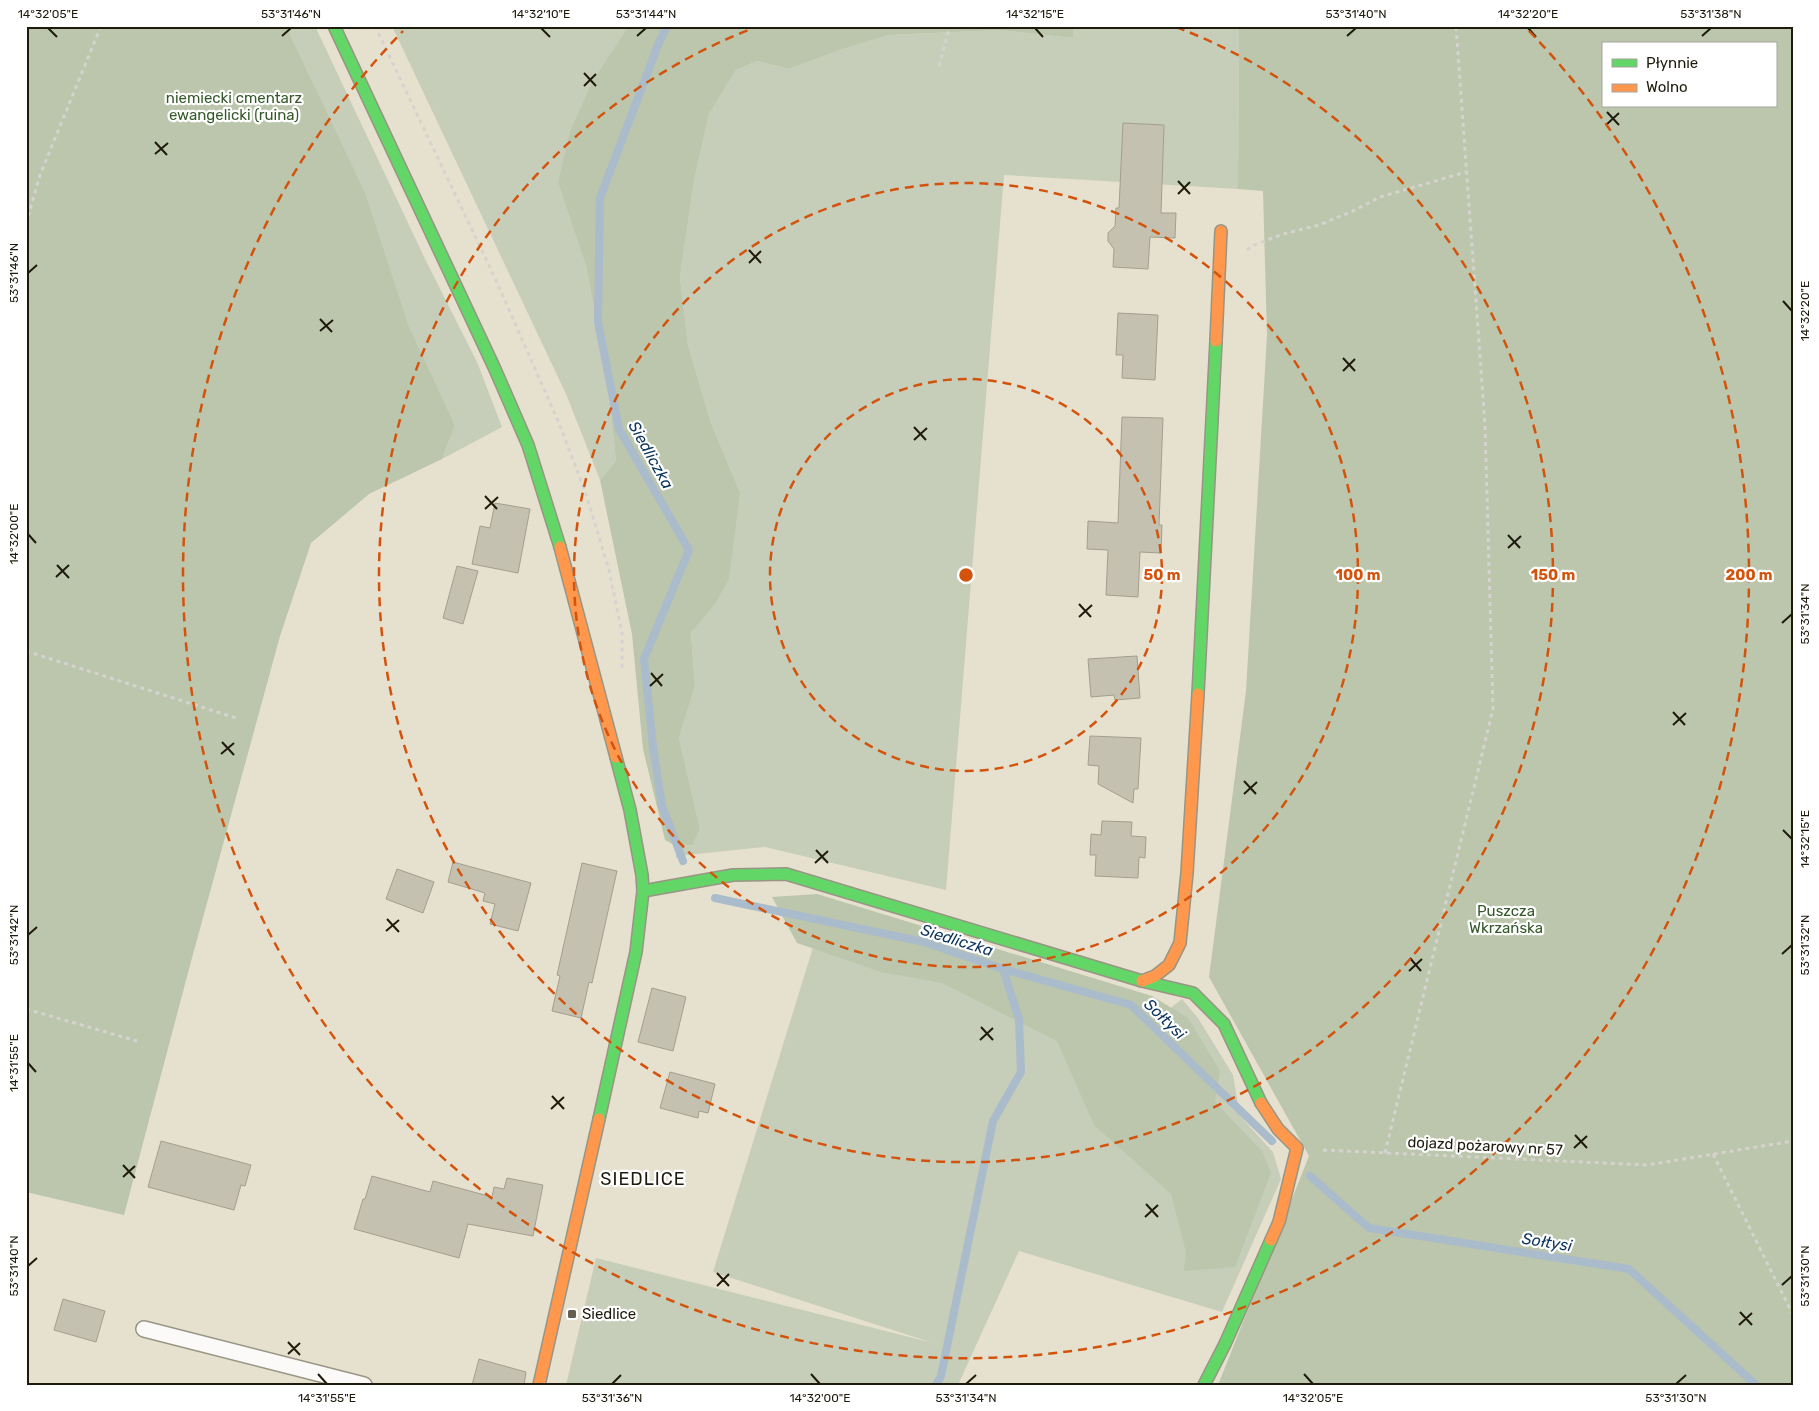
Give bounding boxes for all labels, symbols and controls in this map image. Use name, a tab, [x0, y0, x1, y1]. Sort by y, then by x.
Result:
text: 14°32'05"E	[18, 7, 78, 21]
text: 53°31'46"N	[261, 7, 321, 21]
text: 14°32'10"E	[512, 7, 570, 21]
text: 53°31'44"N	[616, 7, 676, 21]
text: 14°32'15"E	[1006, 7, 1064, 21]
text: 53°31'40"N	[1325, 7, 1387, 21]
text: 14°32'20"E	[1498, 7, 1558, 21]
text: 53°31'38"N	[1680, 7, 1742, 21]
legend	[1602, 42, 1776, 108]
text: Płynnie	[1646, 54, 1698, 72]
text: Wolno	[1646, 78, 1688, 96]
park label: niemiecki cmentarz ewangelicki (ruina)	[166, 89, 303, 124]
text: 53°31'46"N	[7, 243, 21, 303]
text: 14°32'20"E	[1798, 281, 1812, 341]
water label: Siedliczka	[625, 418, 677, 492]
text: 14°32'00"E	[7, 503, 21, 565]
centre of rings	[957, 566, 975, 584]
text: 50 m	[1144, 566, 1180, 584]
text: 100 m	[1336, 566, 1380, 584]
text: 150 m	[1531, 566, 1575, 584]
text: 200 m	[1725, 566, 1773, 584]
text: 53°31'34"N	[1798, 584, 1812, 644]
text: 14°32'15"E	[1798, 810, 1812, 868]
park label: Puszcza Wkrzańska	[1469, 902, 1543, 937]
text: 53°31'42"N	[7, 905, 21, 965]
text: 53°31'32"N	[1798, 915, 1812, 975]
water label: Siedliczka	[919, 920, 995, 960]
water label: Sołtysi	[1140, 995, 1190, 1044]
text: 14°31'55"E	[7, 1034, 21, 1092]
street label: dojazd pożarowy nr 57	[1407, 1133, 1563, 1159]
district label: SIEDLICE	[600, 1168, 686, 1190]
water label: Sołtysi	[1521, 1229, 1574, 1255]
text: 53°31'40"N	[7, 1235, 21, 1297]
text: 53°31'30"N	[1798, 1245, 1812, 1307]
place label: Siedlice	[582, 1305, 636, 1323]
marker: Siedlice	[566, 1308, 578, 1320]
text: 14°31'55"E	[298, 1391, 356, 1405]
text: 53°31'36"N	[582, 1391, 642, 1405]
text: 14°32'00"E	[789, 1391, 851, 1405]
text: 53°31'34"N	[936, 1391, 996, 1405]
text: 14°32'05"E	[1283, 1391, 1343, 1405]
text: 53°31'30"N	[1645, 1391, 1707, 1405]

